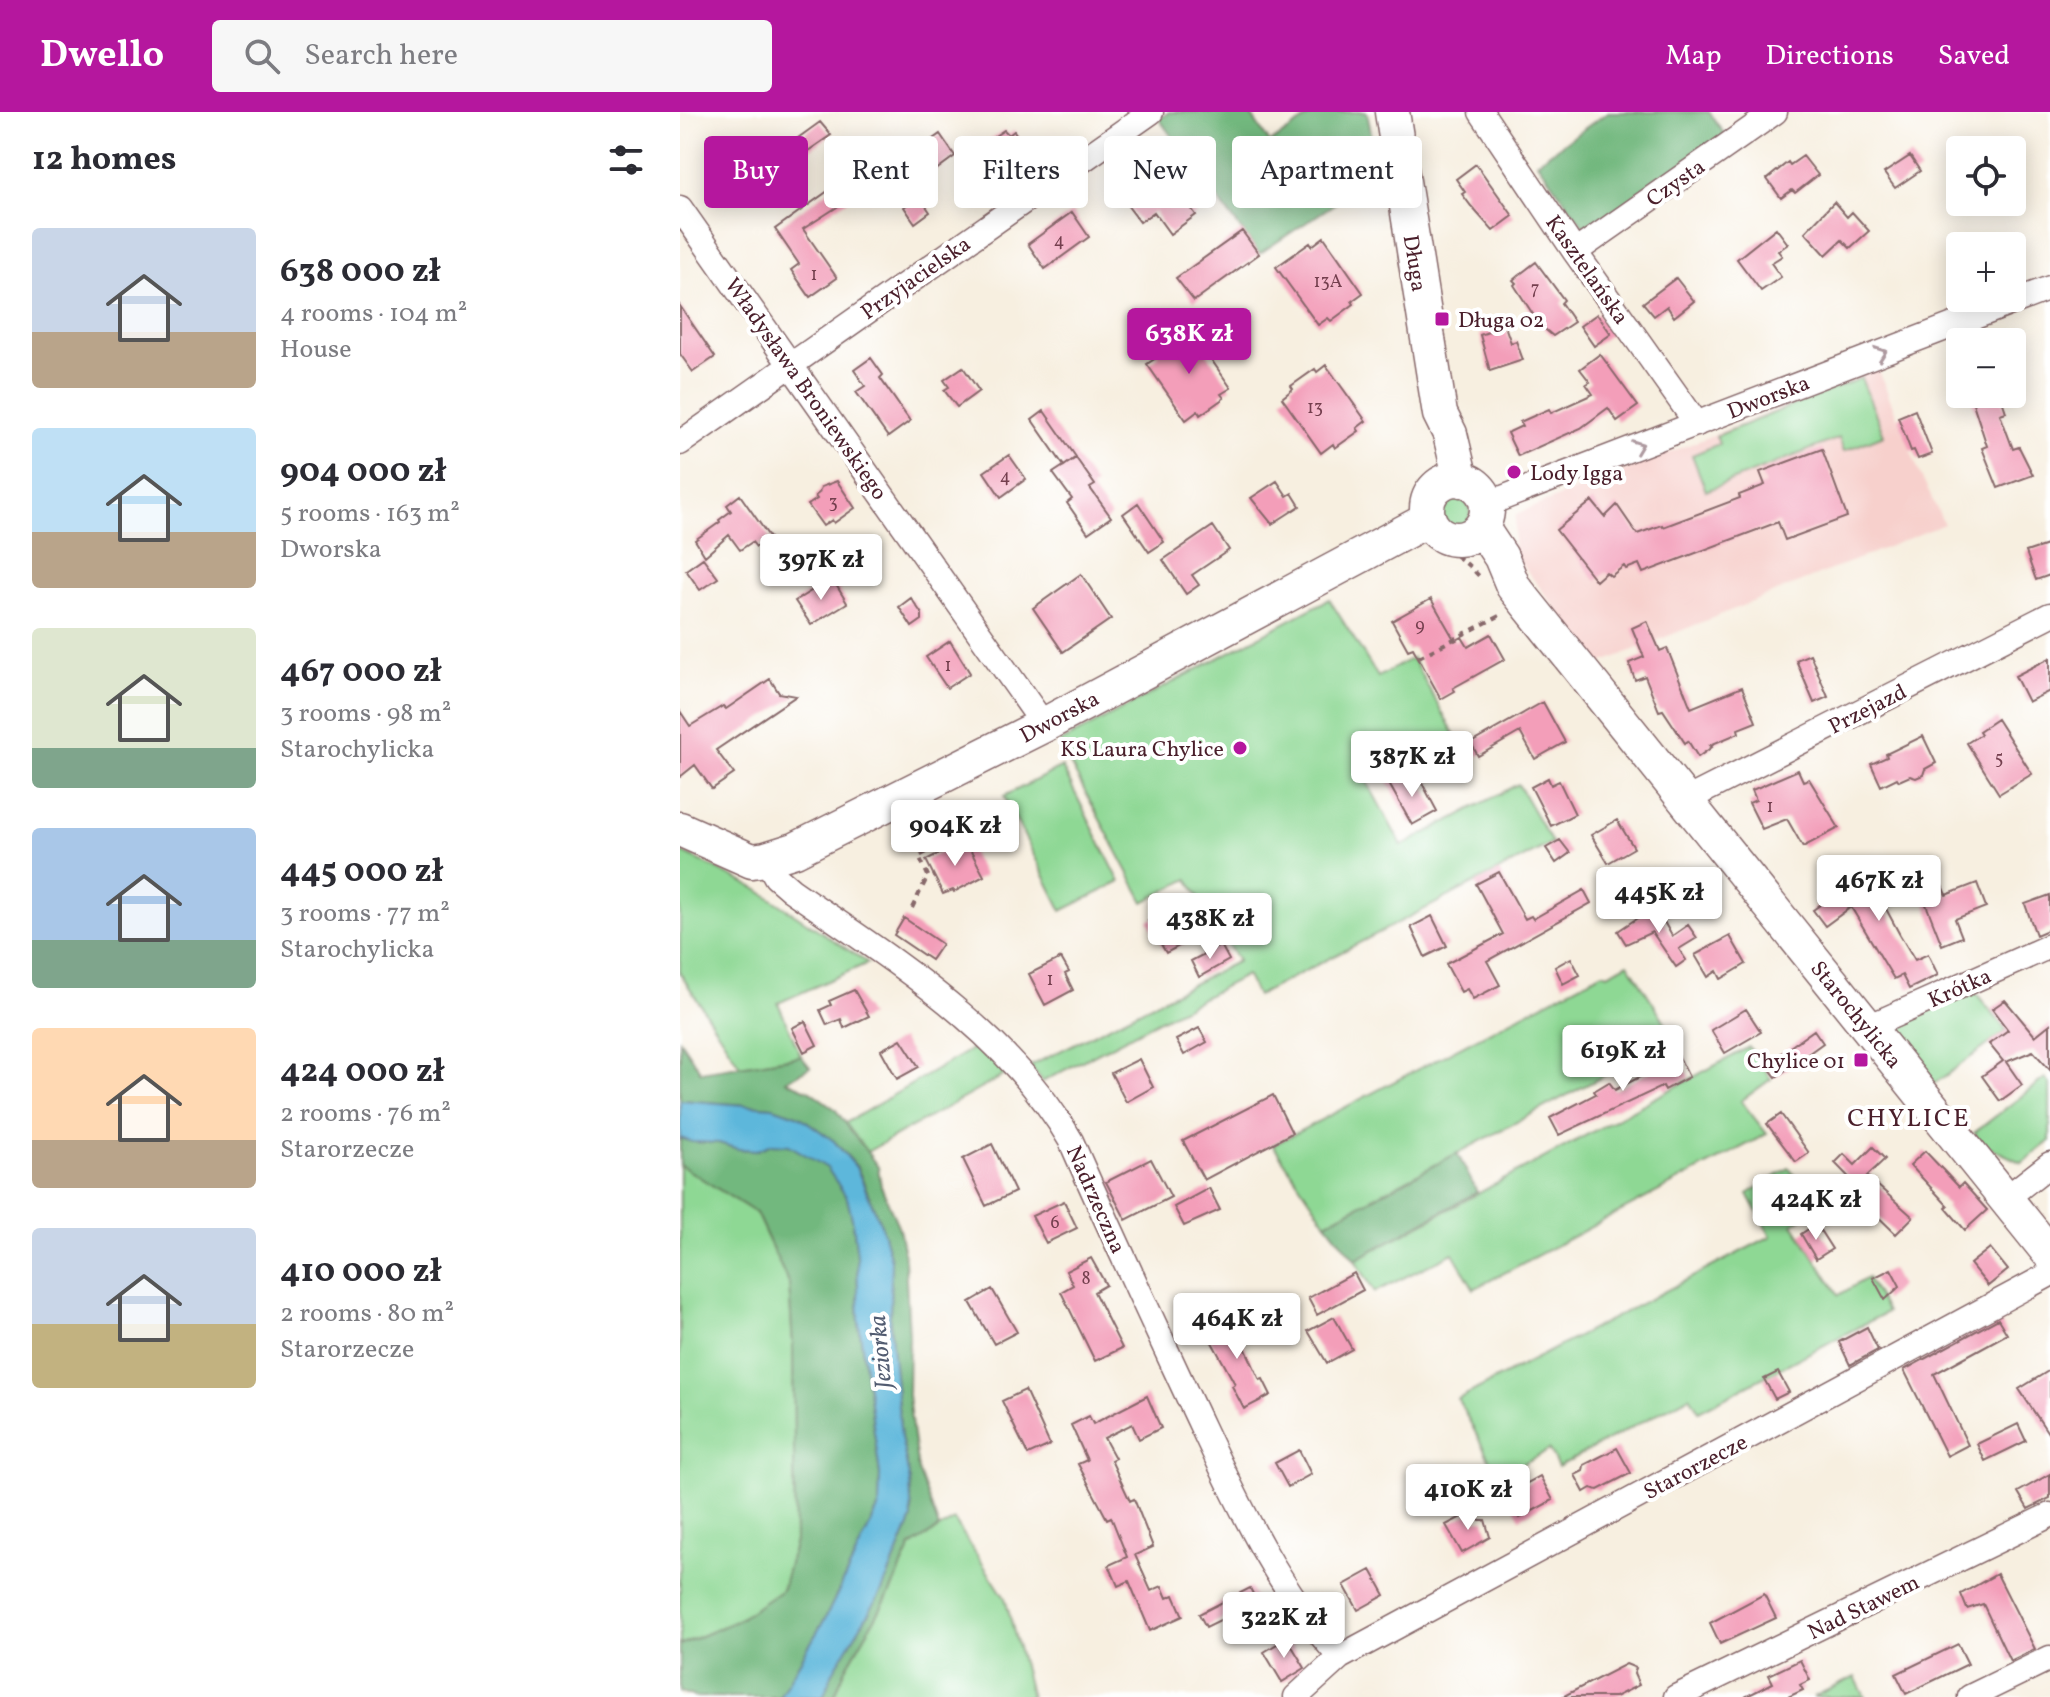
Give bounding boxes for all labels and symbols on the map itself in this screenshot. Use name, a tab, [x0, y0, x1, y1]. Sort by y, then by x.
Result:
street label: Czysta	[1641, 153, 1712, 215]
street label: Kasztelańska	[1537, 209, 1635, 331]
house number: 4	[1054, 229, 1064, 254]
street label: Przyjacielska	[855, 230, 978, 328]
street label: Długa	[1394, 233, 1433, 294]
house number: 1	[811, 263, 817, 288]
house number: 13A	[1314, 270, 1343, 295]
street label: Władysława Broniewskiego	[716, 272, 894, 507]
house number: 7	[1531, 277, 1539, 302]
place label: Długa 02	[1458, 306, 1545, 337]
pin: 638K zł	[1115, 308, 1263, 376]
marker: Długa 02	[1433, 310, 1451, 328]
one-way arrow	[1873, 346, 1887, 363]
street label: Dworska	[1723, 368, 1815, 428]
house number: 13	[1307, 396, 1323, 421]
one-way arrow	[1630, 439, 1644, 456]
place label: Lody Igga	[1530, 459, 1623, 490]
marker: Lody Igga	[1505, 463, 1523, 481]
house number: 4	[1000, 465, 1010, 490]
house number: 3	[828, 491, 838, 516]
pin: 397K zł	[747, 534, 895, 602]
house number: 9	[1415, 614, 1425, 639]
house number: 1	[945, 654, 951, 679]
street label: Przejazd	[1824, 677, 1913, 743]
street label: Dworska	[1015, 684, 1106, 752]
pin: 387K zł	[1338, 731, 1486, 799]
place label: KS Laura Chylice	[1060, 735, 1224, 766]
marker: KS Laura Chylice	[1231, 739, 1249, 757]
house number: 5	[1995, 747, 2003, 772]
house number: 1	[1767, 795, 1773, 820]
pin: 904K zł	[881, 800, 1029, 868]
pin: 467K zł	[1805, 855, 1953, 923]
pin: 445K zł	[1585, 867, 1733, 935]
pin: 438K zł	[1136, 893, 1284, 961]
street label: Starochylicka	[1802, 955, 1908, 1076]
street label: Krótka	[1923, 962, 1997, 1017]
house number: 1	[1047, 968, 1053, 993]
pin: 619K zł	[1549, 1025, 1697, 1093]
place label: Chylice 01	[1747, 1047, 1845, 1078]
marker: Chylice 01	[1852, 1051, 1870, 1069]
district label: CHYLICE	[1847, 1101, 1971, 1137]
street label: Nadrzeczna	[1057, 1141, 1132, 1259]
pin: 424K zł	[1742, 1174, 1890, 1242]
house number: 6	[1050, 1211, 1060, 1236]
house number: 8	[1081, 1267, 1091, 1292]
pin: 464K zł	[1163, 1293, 1311, 1361]
water label: Jeziorka	[862, 1314, 902, 1392]
street label: Starorzecze	[1639, 1428, 1754, 1509]
pin: 410K zł	[1394, 1464, 1542, 1532]
street label: Nad Stawem	[1803, 1568, 1925, 1649]
pin: 322K zł	[1210, 1592, 1358, 1660]

